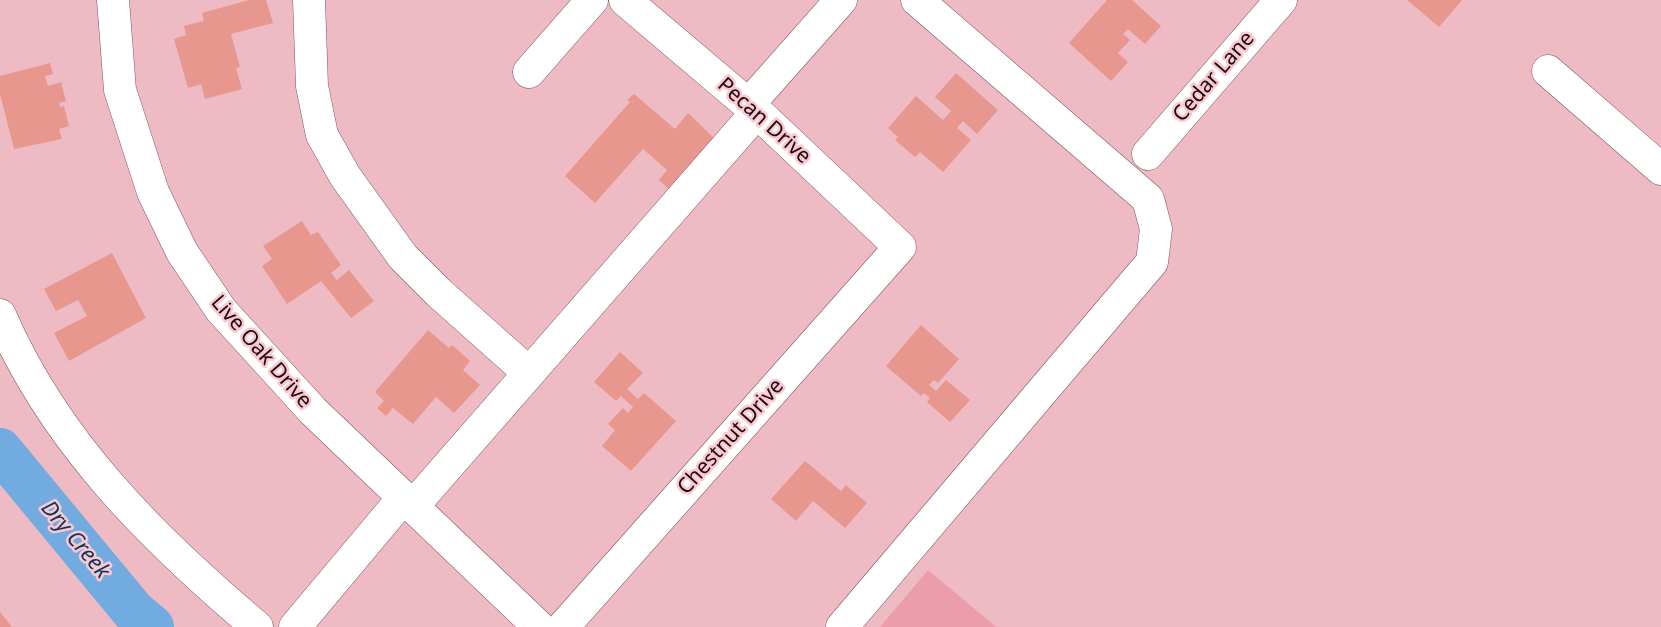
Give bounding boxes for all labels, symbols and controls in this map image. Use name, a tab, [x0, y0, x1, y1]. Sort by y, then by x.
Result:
street label: Cedar Lane	[1168, 27, 1260, 127]
street label: Pecan Drive	[712, 73, 816, 169]
street label: Live Oak Drive	[205, 290, 317, 414]
street label: Chestnut Drive	[673, 374, 789, 500]
water label: Dry Creek	[35, 496, 115, 584]

